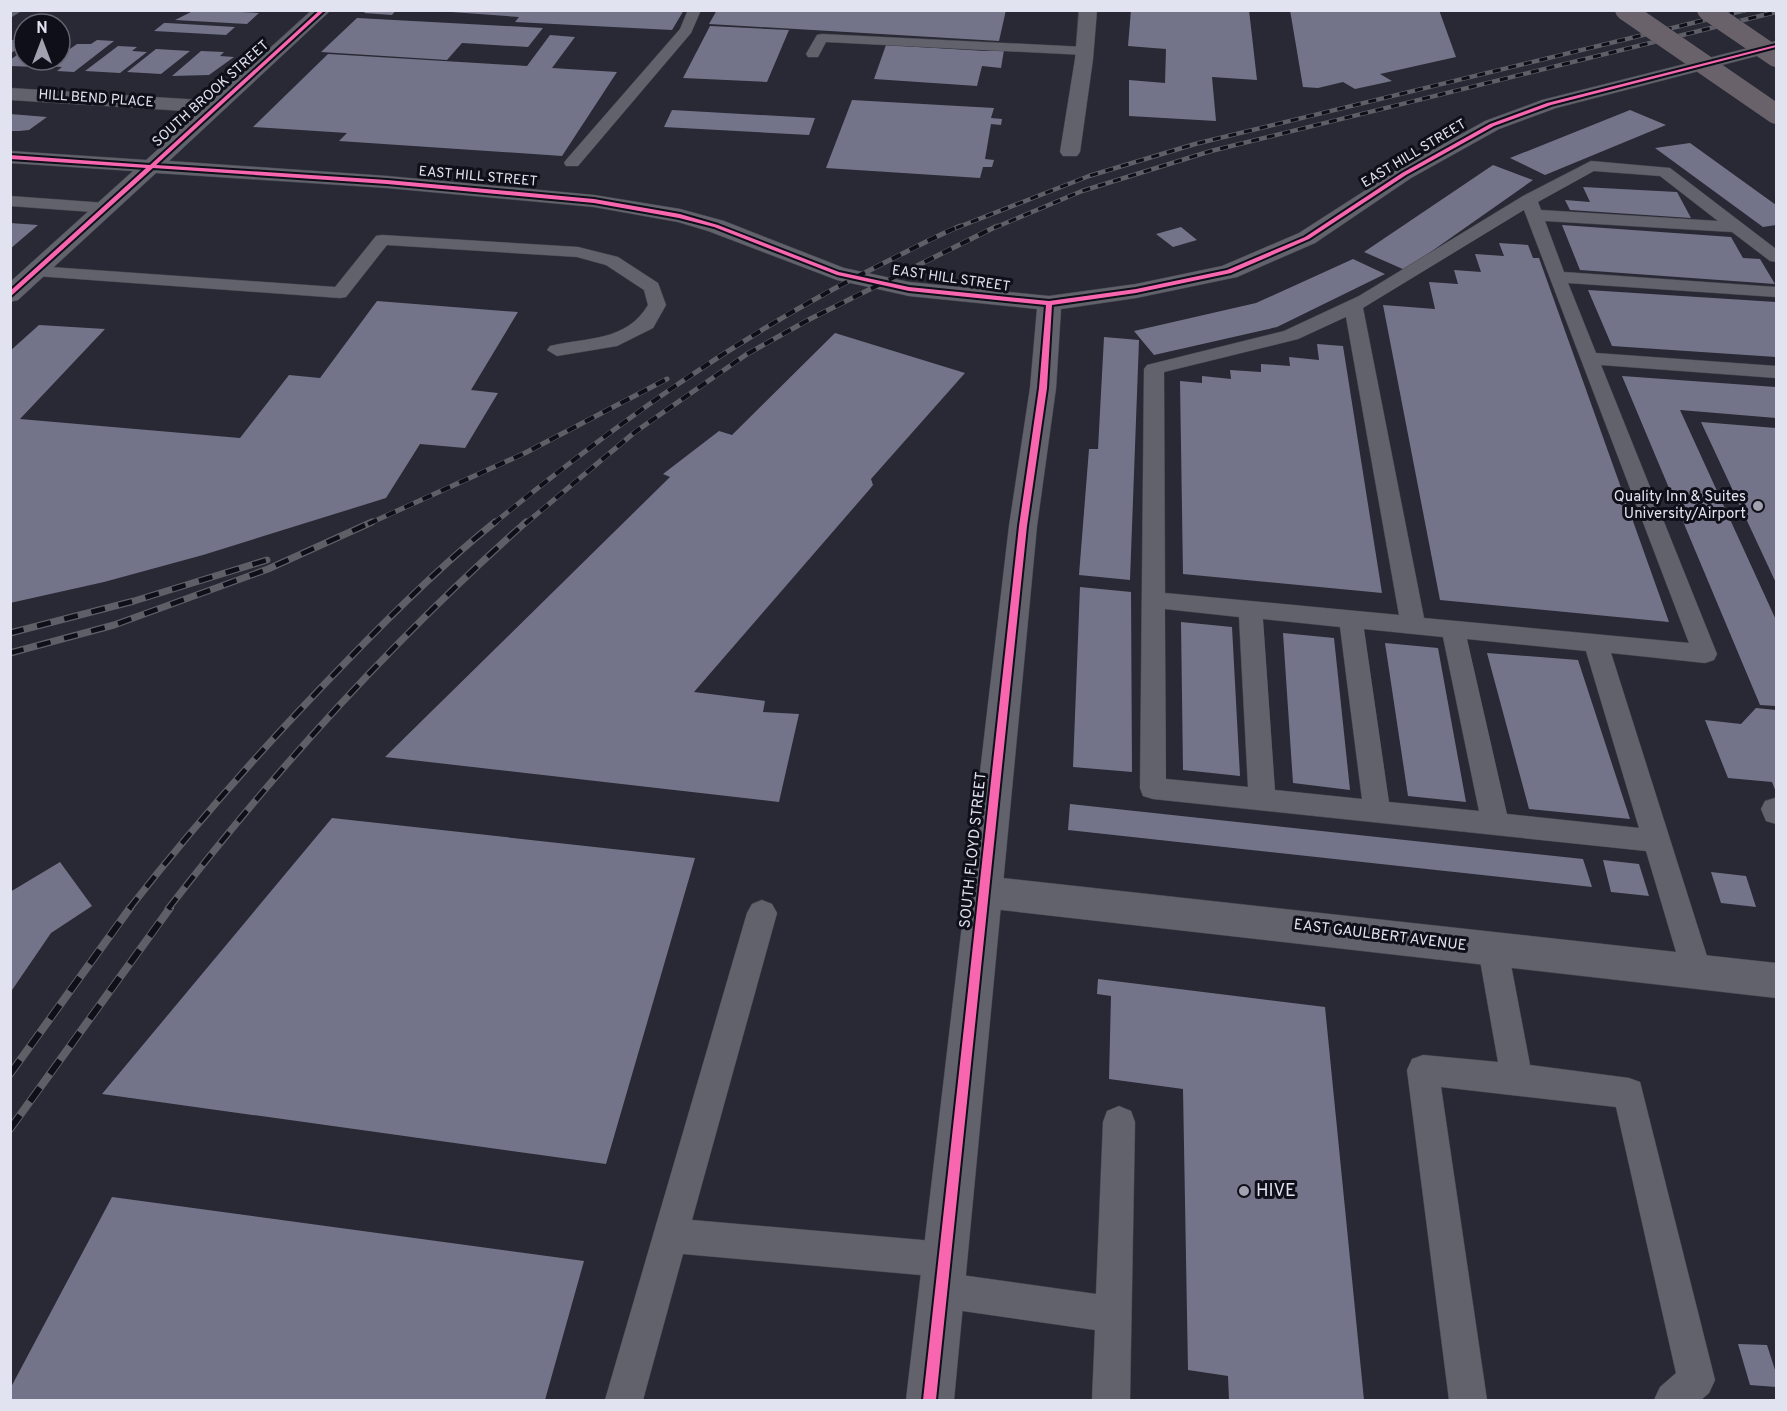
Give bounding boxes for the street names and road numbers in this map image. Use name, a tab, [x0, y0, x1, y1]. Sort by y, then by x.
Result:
street label: SOUTH BROOK STREET	[149, 37, 273, 151]
street label: HILL BEND PLACE	[38, 86, 154, 112]
street label: EAST HILL STREET	[1358, 116, 1470, 192]
street label: EAST HILL STREET	[418, 163, 538, 191]
street label: EAST HILL STREET	[891, 262, 1011, 296]
street label: SOUTH FLOYD STREET	[956, 771, 992, 929]
street label: EAST GAULBERT AVENUE	[1292, 916, 1468, 956]

